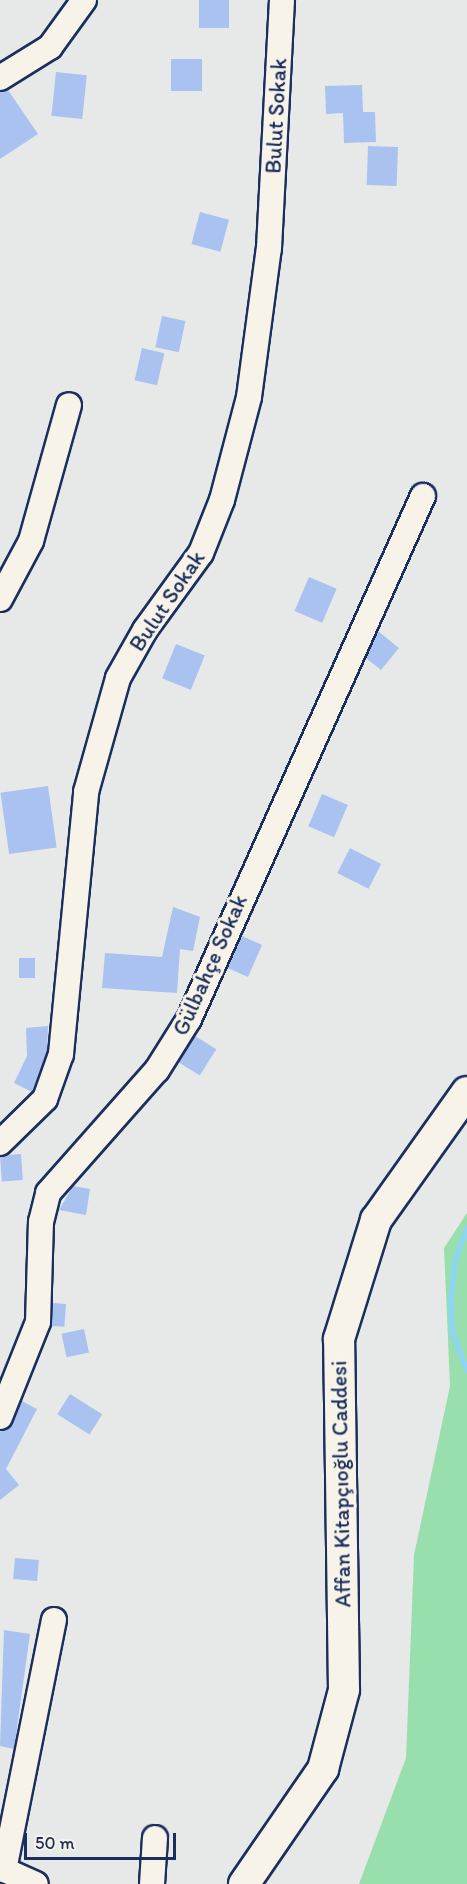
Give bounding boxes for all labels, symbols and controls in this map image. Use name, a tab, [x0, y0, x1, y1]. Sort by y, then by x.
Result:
street label: Bulut Sokak	[260, 58, 292, 174]
street label: Bulut Sokak	[124, 546, 210, 656]
street label: Gülbahçe Sokak	[167, 891, 253, 1039]
street label: Affan Kitapçıoğlu Caddesi	[326, 1361, 356, 1607]
scale bar	[27, 1821, 178, 1859]
text: 50 m	[35, 1832, 75, 1854]

